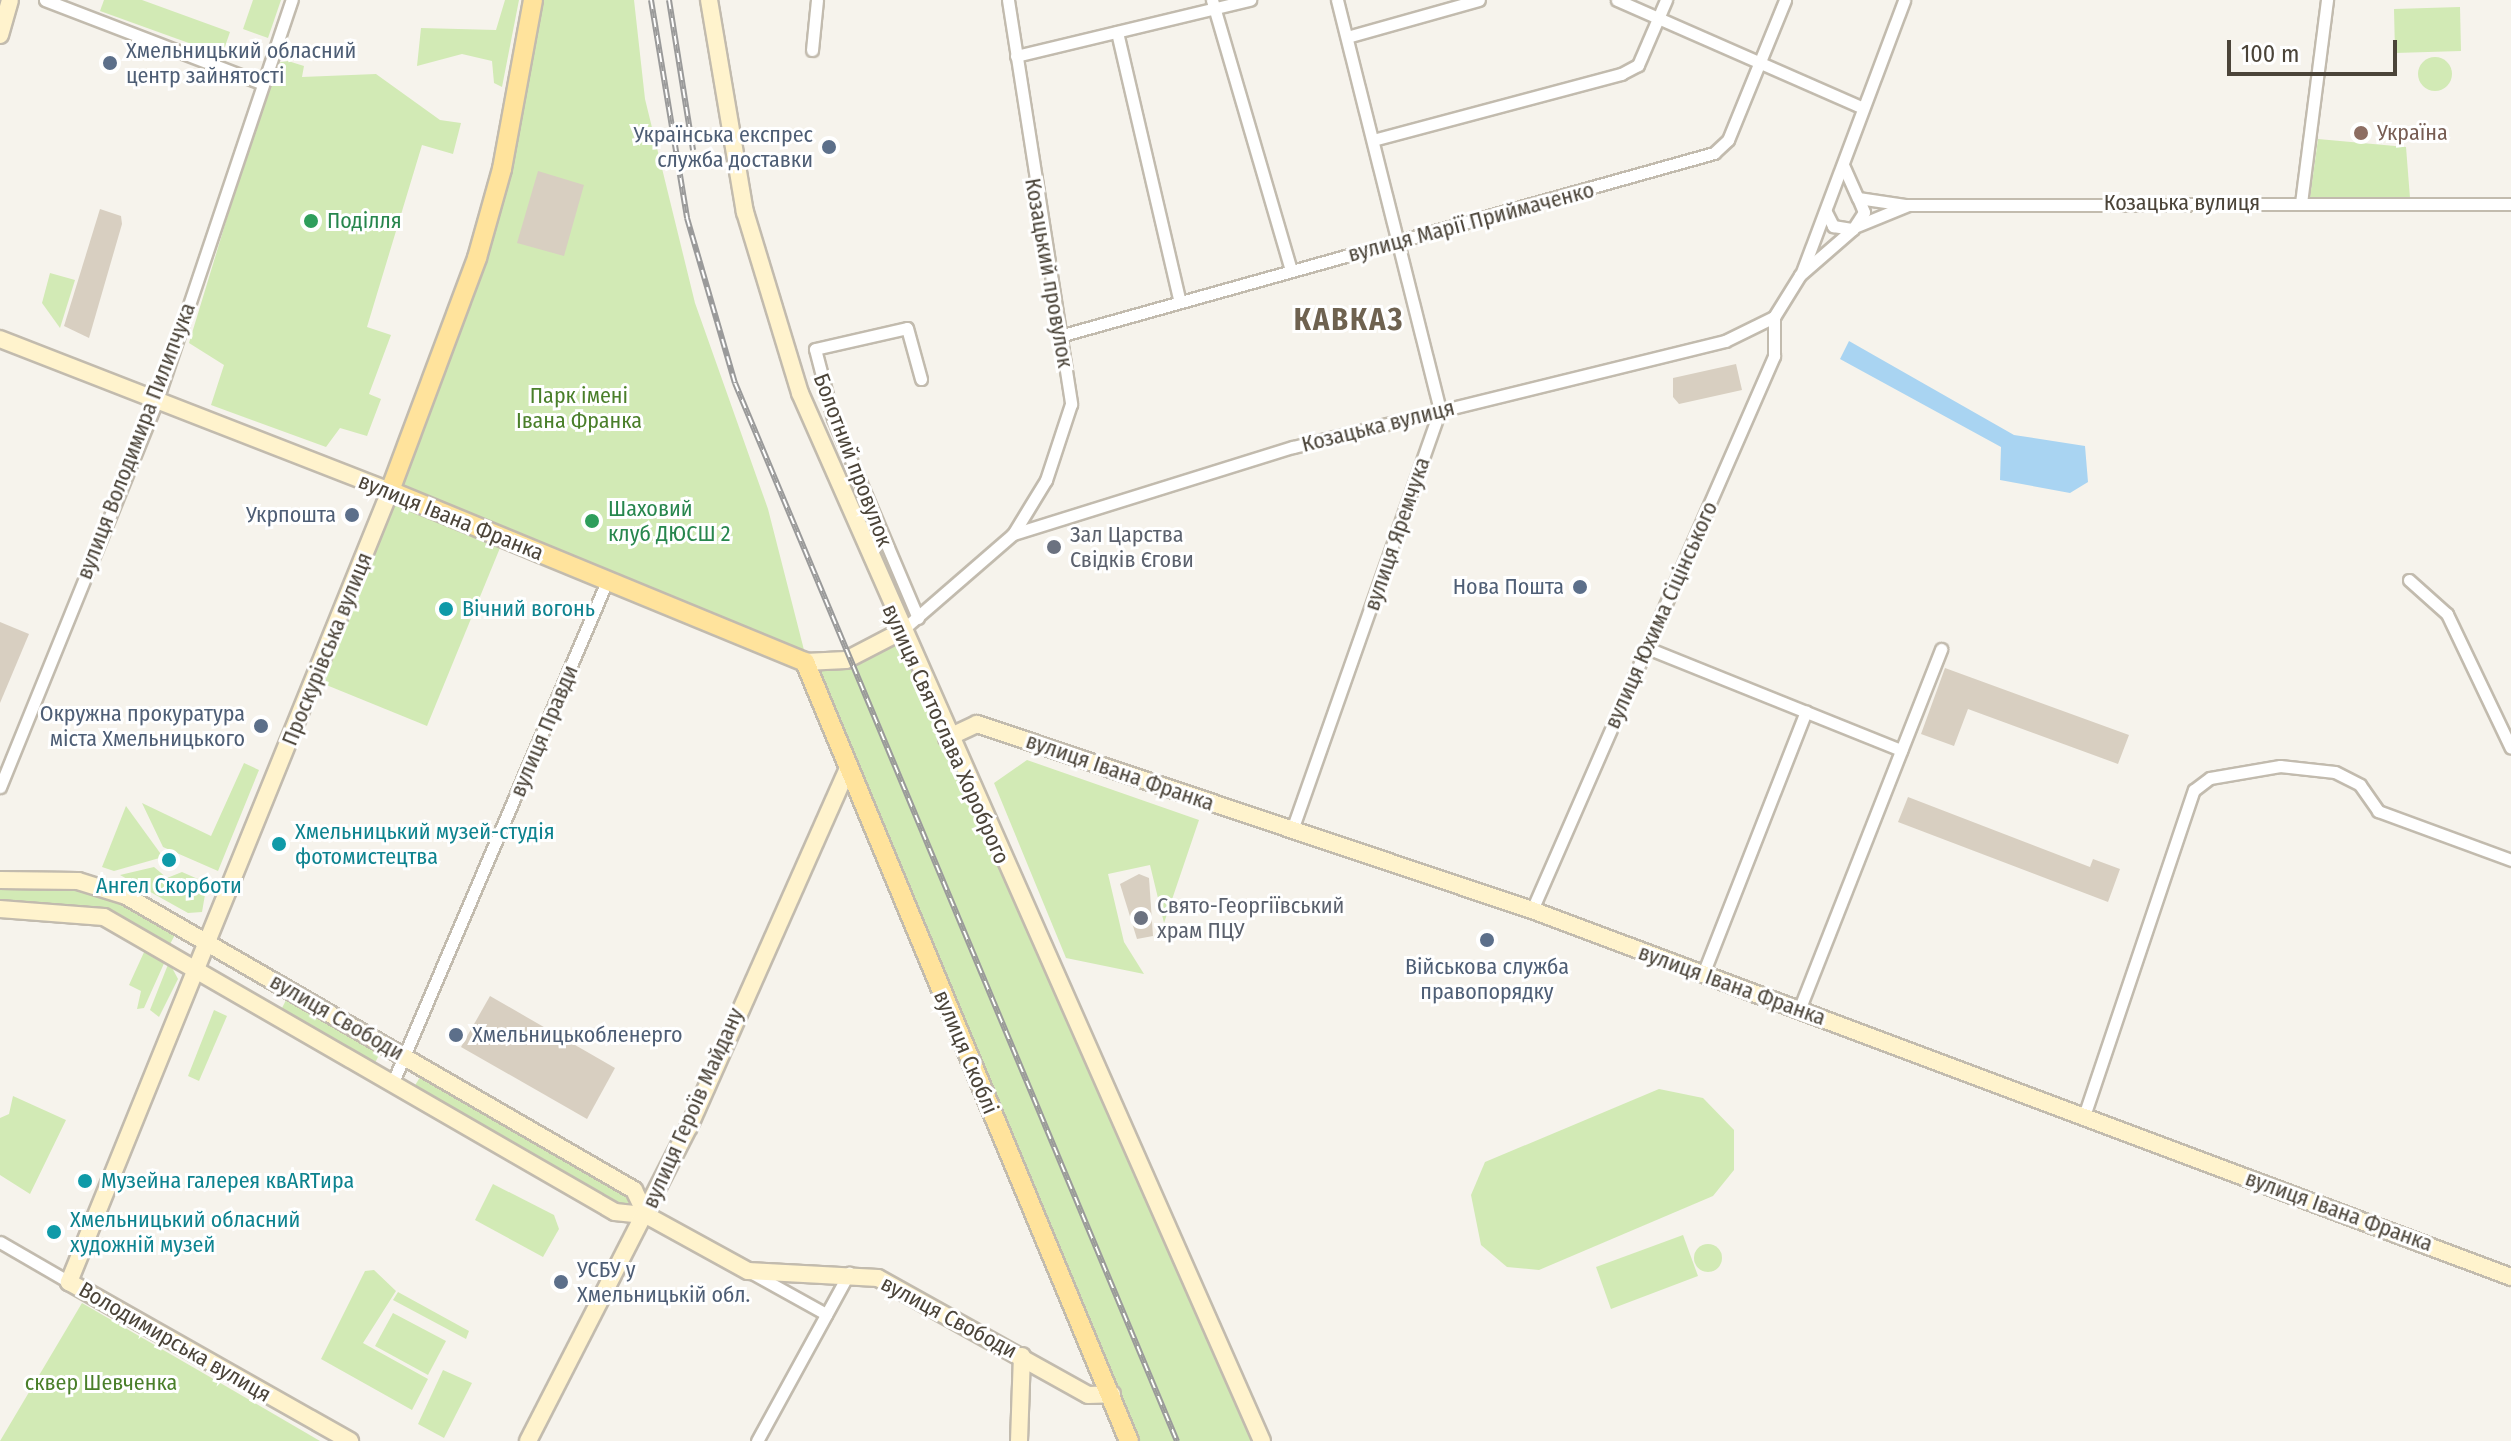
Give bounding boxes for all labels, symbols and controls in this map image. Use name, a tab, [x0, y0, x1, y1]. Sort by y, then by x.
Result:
scale bar	[2231, 24, 2401, 74]
place label: Хмельницький обласний центр зайнятості	[126, 37, 356, 88]
text: 100 m	[2241, 40, 2299, 68]
marker: Хмельницький обласний центр зайнятості	[101, 54, 119, 72]
place label: Україна	[2377, 120, 2448, 146]
place label: Українська експрес служба доставки	[633, 121, 813, 172]
marker: Україна	[2352, 124, 2370, 142]
marker: Українська експрес служба доставки	[820, 138, 838, 156]
street label: Козацький провулок	[1019, 176, 1079, 370]
street label: вулиця Марії Приймаченко	[1345, 176, 1597, 268]
street label: Козацька вулиця	[2104, 190, 2260, 216]
place label: Поділля	[327, 208, 402, 234]
marker: Поділля	[302, 212, 320, 230]
street label: вулиця Володимира Пилипчука	[71, 299, 201, 583]
district label: КАВКАЗ	[1294, 302, 1404, 338]
street label: Болотний провулок	[808, 370, 898, 550]
park label: Парк імені Івана Франка	[516, 382, 642, 434]
street label: Козацька вулиця	[1299, 394, 1457, 458]
street label: вулиця Яремчука	[1358, 454, 1436, 614]
street label: вулиця Івана Франка	[355, 468, 547, 566]
place label: Шаховий клуб ДЮСШ 2	[608, 495, 730, 546]
street label: вулиця Юхима Сіцінського	[1599, 497, 1723, 733]
place label: Укрпошта	[246, 502, 336, 528]
marker: Укрпошта	[343, 506, 361, 524]
marker: Шаховий клуб ДЮСШ 2	[583, 512, 601, 530]
place label: Зал Царства Свідків Єгови	[1070, 521, 1194, 572]
marker: Зал Царства Свідків Єгови	[1045, 538, 1063, 556]
street label: Проскурівська вулиця	[276, 549, 378, 749]
place label: Нова Пошта	[1453, 574, 1564, 600]
marker: Нова Пошта	[1571, 578, 1589, 596]
place label: Вічний вогонь	[462, 596, 595, 622]
marker: Вічний вогонь	[437, 600, 455, 618]
street label: вулиця Святослава Хороброго	[877, 600, 1015, 868]
street label: вулиця Правди	[504, 661, 584, 801]
place label: Окружна прокуратура міста Хмельницького	[40, 700, 245, 752]
marker: Окружна прокуратура міста Хмельницького	[252, 717, 270, 735]
street label: вулиця Івана Франка	[1022, 727, 1218, 817]
place label: Хмельницький музей-студія фотомистецтва	[295, 818, 555, 870]
marker: Хмельницький музей-студія фотомистецтва	[270, 835, 288, 853]
marker: Ангел Скорботи	[160, 851, 178, 869]
place label: Ангел Скорботи	[96, 873, 242, 899]
place label: Свято-Георгіївський храм ПЦУ	[1157, 892, 1344, 944]
marker: Свято-Георгіївський храм ПЦУ	[1132, 909, 1150, 927]
marker: Військова служба правопорядку	[1478, 931, 1496, 949]
street label: вулиця Івана Франка	[1635, 939, 1829, 1031]
place label: Військова служба правопорядку	[1405, 953, 1569, 1004]
street label: вулиця Свободи	[265, 968, 409, 1066]
street label: вулиця Скоблі	[928, 986, 1004, 1118]
street label: вулиця Героїв Майдану	[637, 1004, 749, 1212]
place label: Хмельницькобленерго	[472, 1022, 683, 1048]
marker: Хмельницькобленерго	[447, 1026, 465, 1044]
street label: вулиця Івана Франка	[2242, 1165, 2436, 1257]
place label: Музейна галерея квARTира	[101, 1168, 354, 1194]
marker: Музейна галерея квARTира	[76, 1172, 94, 1190]
place label: Хмельницький обласний художній музей	[70, 1206, 300, 1258]
marker: Хмельницький обласний художній музей	[45, 1223, 63, 1241]
place label: УСБУ у Хмельницькій обл.	[577, 1256, 750, 1308]
street label: вулиця Свободи	[876, 1270, 1022, 1364]
marker: УСБУ у Хмельницькій обл.	[552, 1273, 570, 1291]
street label: Володимирська вулиця	[74, 1276, 276, 1408]
park label: сквер Шевченка	[25, 1370, 177, 1396]

